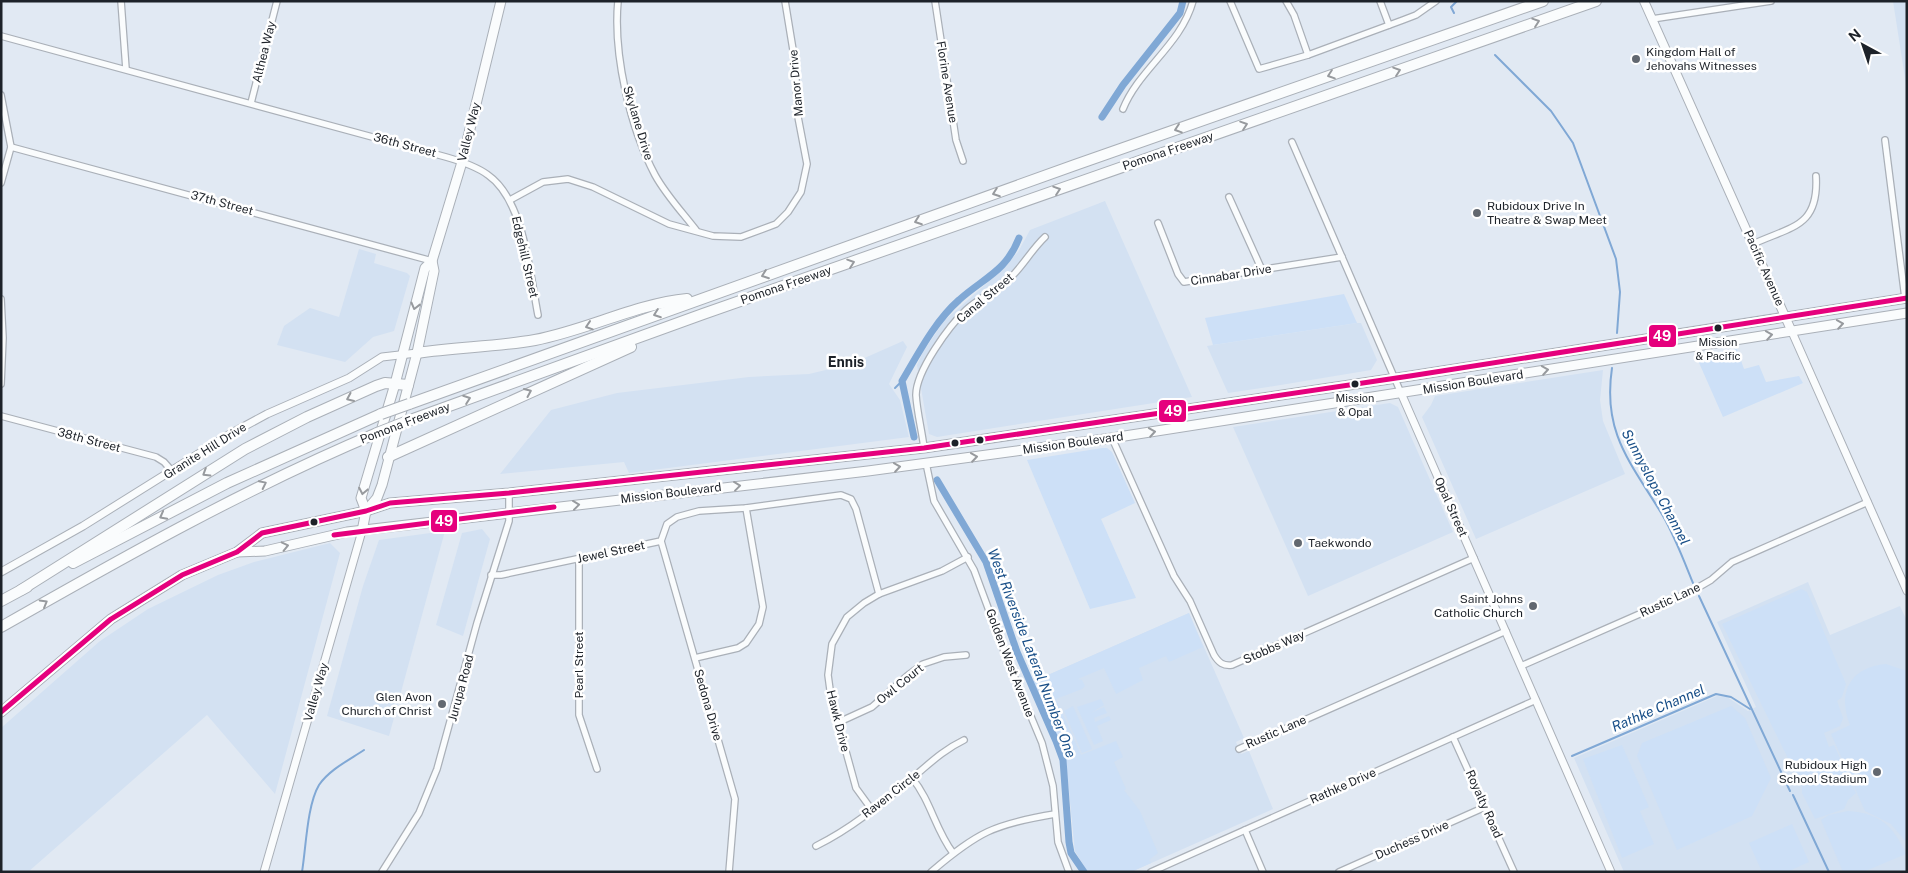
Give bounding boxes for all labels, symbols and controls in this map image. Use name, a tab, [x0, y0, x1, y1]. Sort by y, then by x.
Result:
one-way arrow	[1531, 18, 1539, 28]
street label: Althea Way	[250, 19, 279, 84]
north arrow	[1838, 20, 1888, 70]
text: N	[1845, 25, 1864, 45]
street label: Florine Avenue	[934, 40, 960, 124]
place label: Kingdom Hall of Jehovahs Witnesses	[1646, 45, 1757, 73]
street label: Manor Drive	[786, 49, 806, 117]
marker: Kingdom Hall of Jehovahs Witnesses	[1630, 53, 1642, 65]
one-way arrow	[1392, 67, 1401, 77]
one-way arrow	[1328, 69, 1336, 79]
street label: Skylane Drive	[620, 84, 656, 162]
street label: Valley Way	[455, 100, 483, 163]
one-way arrow	[1239, 121, 1247, 131]
one-way arrow	[1174, 123, 1183, 133]
street label: Pomona Freeway	[1121, 129, 1216, 173]
street label: 36th Street	[372, 130, 438, 160]
one-way arrow	[1052, 186, 1061, 196]
one-way arrow	[993, 187, 1001, 197]
street label: 37th Street	[189, 188, 255, 218]
place label: Rubidoux Drive In Theatre & Swap Meet	[1487, 199, 1607, 227]
marker: Rubidoux Drive In Theatre & Swap Meet	[1471, 207, 1483, 219]
street label: Edgehill Street	[509, 215, 541, 300]
one-way arrow	[914, 215, 923, 225]
street label: Pacific Avenue	[1741, 228, 1787, 308]
one-way arrow	[846, 259, 855, 269]
street label: Cinnabar Drive	[1190, 262, 1273, 288]
street label: Pomona Freeway	[739, 263, 834, 307]
one-way arrow	[761, 269, 770, 279]
street label: Canal Street	[954, 270, 1017, 326]
one-way arrow	[410, 301, 421, 310]
one-way arrow	[654, 308, 662, 318]
one-way arrow	[1837, 319, 1845, 330]
one-way arrow	[585, 320, 593, 330]
marker: Mission & Pacific	[1713, 323, 1723, 333]
line badge: 49	[1648, 324, 1677, 348]
text: 49	[1653, 328, 1671, 344]
one-way arrow	[1765, 331, 1774, 341]
place label: Mission & Pacific	[1695, 336, 1741, 362]
district label: Ennis	[828, 354, 864, 370]
one-way arrow	[1541, 366, 1549, 376]
street label: Mission Boulevard	[1422, 367, 1524, 397]
marker: Mission & Opal	[1350, 379, 1360, 389]
one-way arrow	[523, 388, 532, 399]
one-way arrow	[346, 392, 355, 403]
place label: Mission & Opal	[1336, 392, 1374, 418]
one-way arrow	[462, 395, 471, 405]
street label: Pomona Freeway	[358, 399, 453, 447]
line badge: 49	[1158, 399, 1187, 423]
text: 49	[1164, 403, 1182, 419]
street label: Granite Hill Drive	[161, 420, 249, 482]
street label: 38th Street	[56, 425, 122, 455]
water label: Sunnyslope Channel	[1619, 426, 1693, 548]
one-way arrow	[1149, 427, 1157, 438]
street label: Mission Boulevard	[1022, 429, 1124, 457]
unlabelled marker	[975, 435, 985, 445]
unlabelled marker	[950, 438, 960, 448]
one-way arrow	[970, 452, 978, 463]
one-way arrow	[892, 462, 901, 472]
one-way arrow	[202, 467, 211, 477]
street label: Opal Street	[1432, 475, 1471, 539]
one-way arrow	[258, 480, 267, 490]
street label: Mission Boulevard	[620, 480, 722, 506]
one-way arrow	[734, 481, 742, 492]
one-way arrow	[358, 487, 369, 496]
one-way arrow	[572, 500, 580, 511]
line badge: 49	[430, 509, 458, 533]
one-way arrow	[159, 510, 168, 520]
text: 49	[435, 513, 453, 529]
unlabelled marker	[309, 517, 319, 527]
place label: Taekwondo	[1308, 536, 1372, 550]
marker: Taekwondo	[1292, 537, 1304, 549]
street label: Jewel Street	[576, 538, 647, 566]
one-way arrow	[281, 541, 290, 552]
water label: West Riverside Lateral Number One	[985, 546, 1080, 760]
street label: Rustic Lane	[1638, 580, 1703, 620]
place label: Saint Johns Catholic Church	[1434, 592, 1523, 620]
one-way arrow	[38, 599, 47, 609]
marker: Saint Johns Catholic Church	[1527, 600, 1539, 612]
street label: Golden West Avenue	[983, 607, 1037, 719]
street label: Stobbs Way	[1241, 627, 1307, 667]
street label: Pearl Street	[572, 631, 586, 699]
street label: Jurupa Road	[445, 653, 477, 723]
street label: Valley Way	[301, 660, 331, 723]
street label: Owl Court	[874, 661, 926, 707]
street label: Sedona Drive	[691, 668, 725, 743]
water label: Rathke Channel	[1609, 681, 1707, 735]
street label: Hawk Drive	[824, 689, 852, 754]
place label: Glen Avon Church of Christ	[341, 690, 432, 718]
marker: Glen Avon Church of Christ	[436, 698, 448, 710]
street label: Rustic Lane	[1243, 712, 1309, 752]
place label: Rubidoux High School Stadium	[1779, 758, 1867, 786]
street label: Rathke Drive	[1308, 765, 1378, 807]
marker: Rubidoux High School Stadium	[1871, 766, 1883, 778]
street label: Raven Circle	[859, 767, 923, 821]
street label: Royalty Road	[1463, 768, 1505, 840]
street label: Duchess Drive	[1373, 817, 1451, 862]

